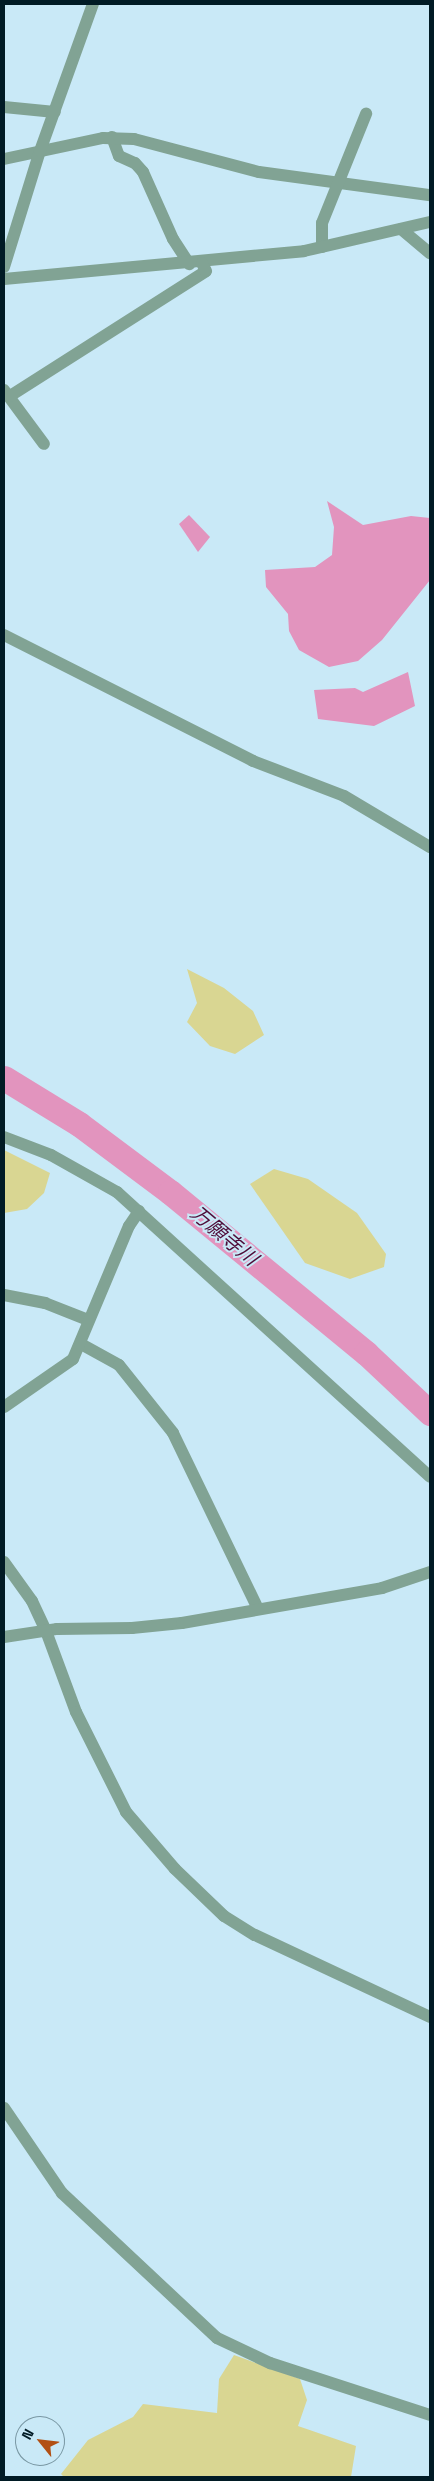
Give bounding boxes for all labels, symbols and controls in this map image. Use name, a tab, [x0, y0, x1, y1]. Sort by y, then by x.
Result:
water label: 万願寺川	[186, 1201, 262, 1271]
north arrow	[15, 2416, 65, 2466]
text: N	[18, 2426, 38, 2443]

